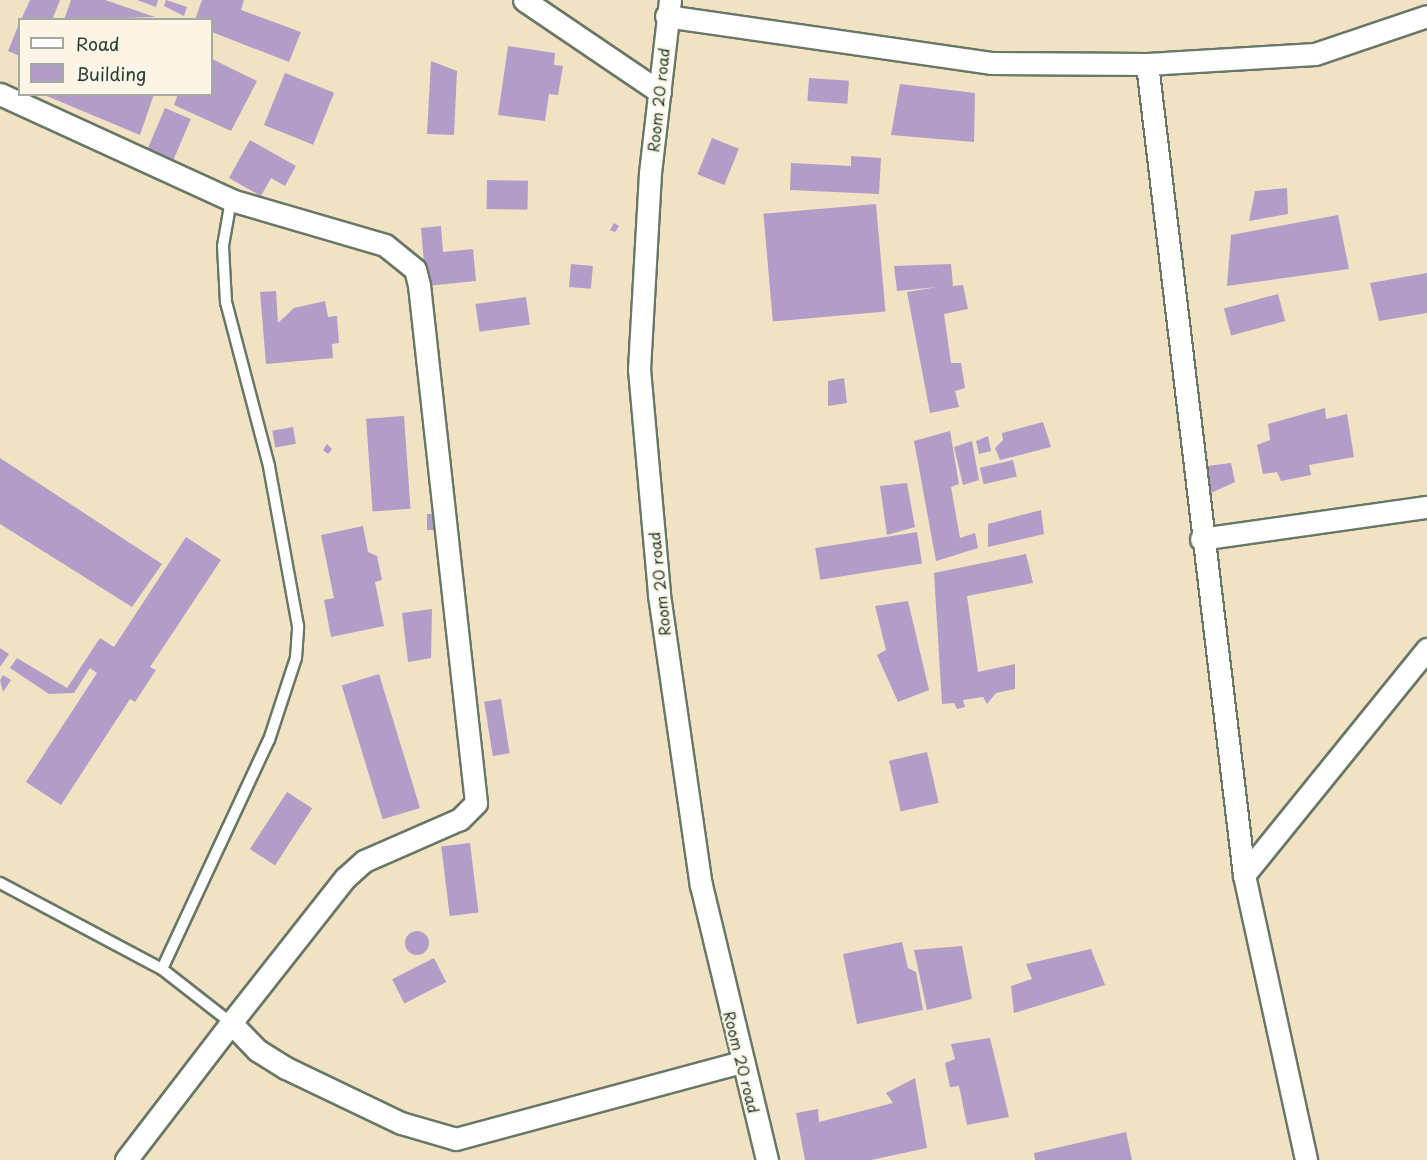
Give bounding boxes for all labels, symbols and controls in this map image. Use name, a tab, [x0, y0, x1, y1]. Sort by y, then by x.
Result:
legend	[18, 18, 213, 96]
text: Road	[76, 30, 120, 57]
street label: Room 20 road	[644, 47, 672, 153]
text: Building	[76, 60, 146, 87]
street label: Room 20 road	[645, 531, 673, 637]
street label: Room 20 road	[721, 1009, 763, 1115]

